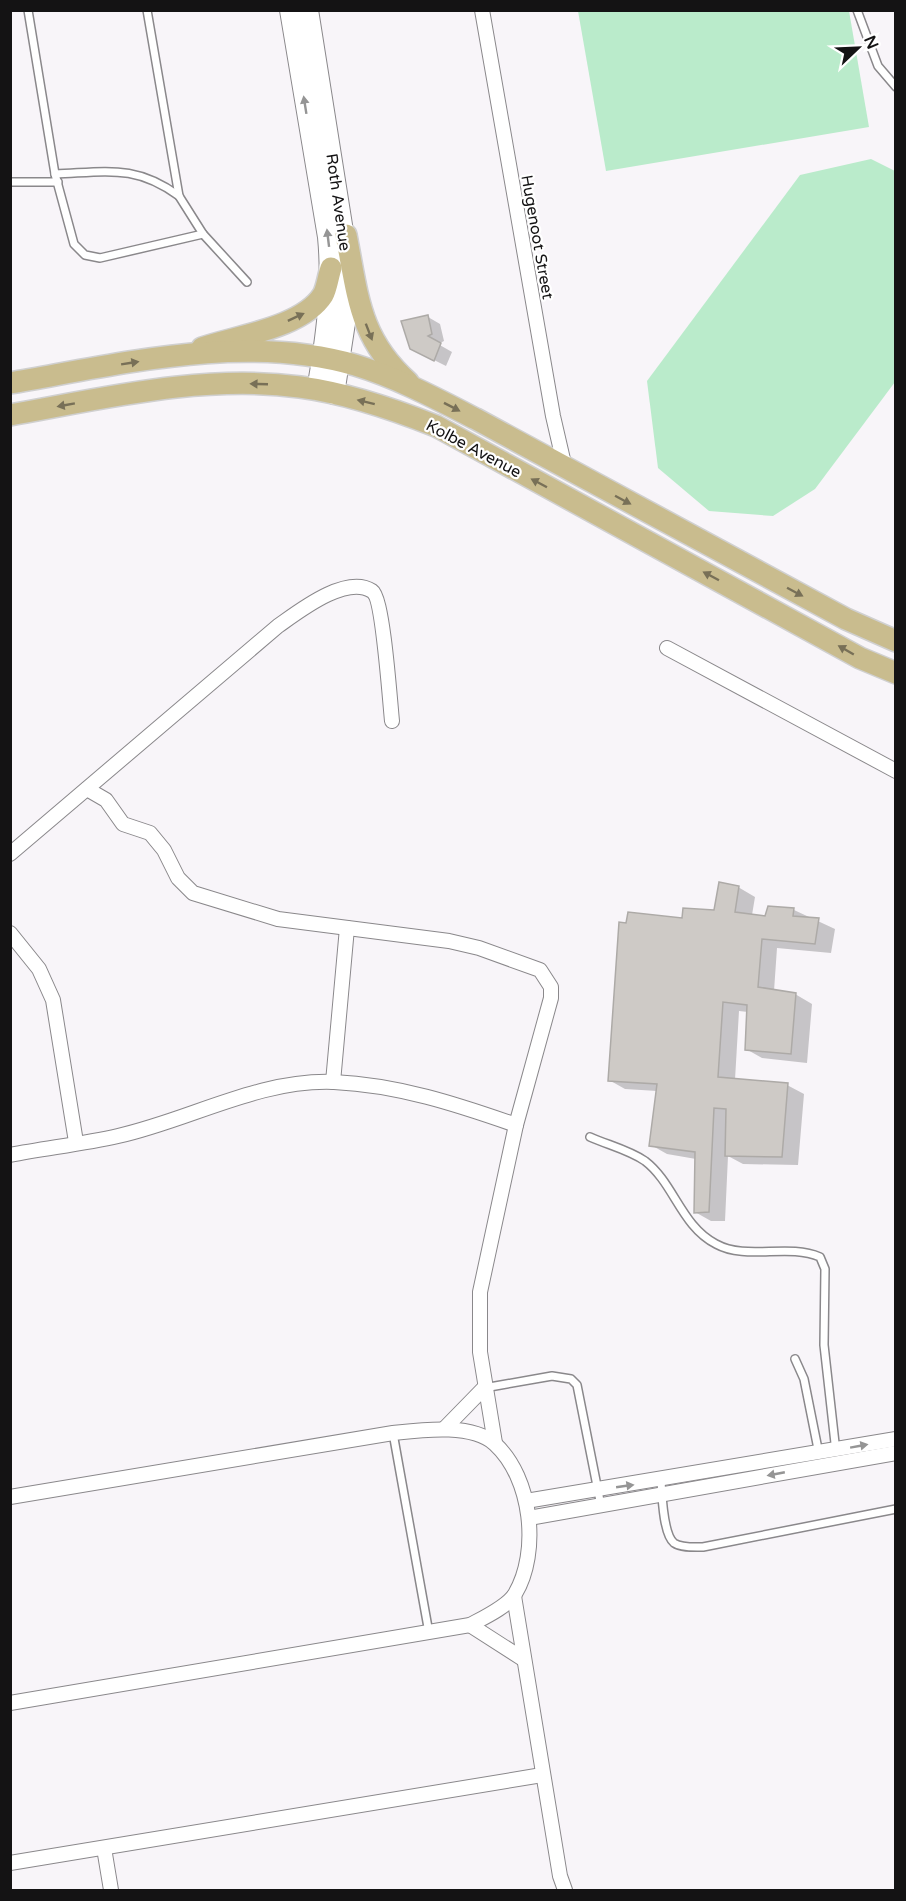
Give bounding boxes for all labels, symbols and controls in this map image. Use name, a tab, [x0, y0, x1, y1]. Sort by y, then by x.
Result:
north arrow	[828, 18, 888, 78]
text: N	[859, 33, 883, 52]
one-way arrow	[301, 96, 310, 115]
street label: Roth Avenue	[321, 152, 355, 252]
street label: Hugenoot Street	[516, 173, 558, 301]
one-way arrow	[323, 228, 332, 247]
one-way arrow	[288, 312, 305, 321]
one-way arrow	[365, 323, 375, 341]
one-way arrow	[121, 358, 140, 367]
one-way arrow	[250, 380, 269, 389]
one-way arrow	[357, 397, 375, 407]
one-way arrow	[56, 401, 75, 410]
one-way arrow	[443, 402, 460, 411]
street label: Kolbe Avenue	[422, 415, 525, 482]
one-way arrow	[530, 478, 547, 488]
one-way arrow	[615, 495, 632, 505]
one-way arrow	[702, 571, 719, 581]
one-way arrow	[787, 587, 804, 597]
one-way arrow	[838, 645, 854, 656]
one-way arrow	[849, 1441, 868, 1450]
one-way arrow	[766, 1470, 785, 1479]
one-way arrow	[616, 1481, 635, 1490]

